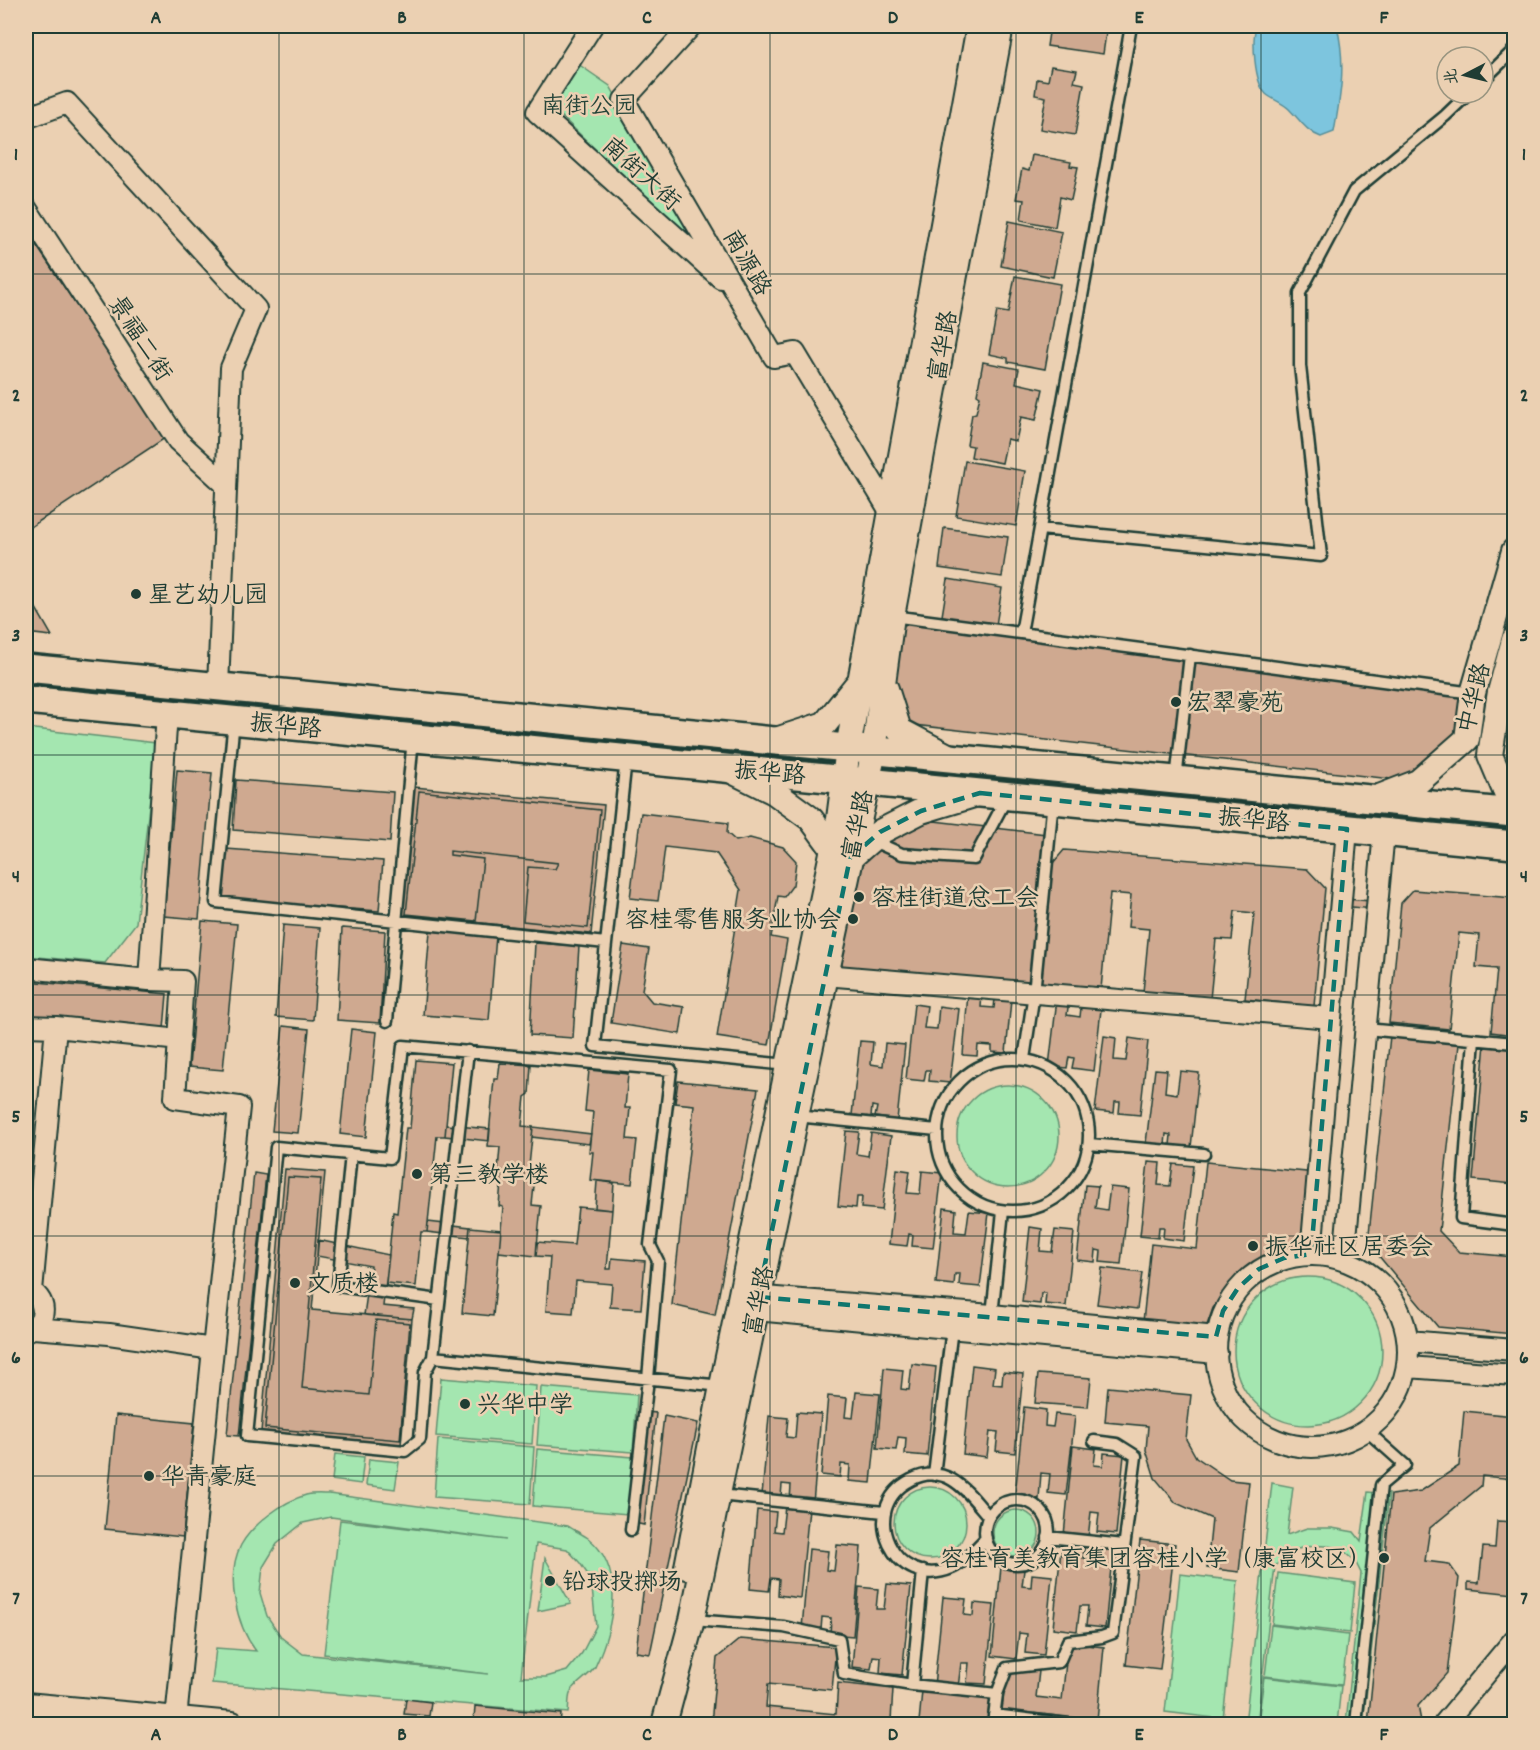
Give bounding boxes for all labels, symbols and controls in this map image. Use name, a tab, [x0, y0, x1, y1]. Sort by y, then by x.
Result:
text: A	[151, 5, 162, 33]
text: B	[397, 5, 407, 33]
text: C	[642, 5, 652, 33]
text: D	[888, 5, 899, 33]
text: E	[1134, 5, 1144, 33]
text: F	[1380, 5, 1390, 33]
north arrow	[1435, 45, 1495, 105]
text: 北	[1440, 67, 1465, 86]
park label: 南街公园	[541, 91, 637, 125]
street label: 南街大街	[593, 130, 687, 220]
text: 1	[14, 142, 18, 170]
text: 1	[1522, 142, 1526, 170]
street label: 南源路	[713, 224, 778, 303]
street label: 景福二街	[98, 290, 179, 389]
street label: 富华路	[922, 308, 968, 385]
text: 2	[12, 383, 20, 411]
text: 2	[1520, 383, 1528, 411]
place label: 星艺幼儿园	[148, 580, 268, 614]
marker: 星艺幼儿园	[129, 587, 143, 601]
text: 3	[12, 623, 20, 651]
text: 3	[1520, 623, 1528, 651]
street label: 中华路	[1451, 660, 1501, 738]
place label: 宏翠豪苑	[1188, 688, 1284, 722]
marker: 宏翠豪苑	[1169, 695, 1183, 709]
street label: 振华路	[248, 707, 323, 749]
street label: 振华路	[732, 755, 807, 795]
street label: 富华路	[836, 787, 884, 864]
street label: 振华路	[1216, 801, 1291, 843]
text: 4	[12, 864, 20, 892]
text: 4	[1520, 864, 1528, 892]
place label: 容桂街道总工会	[871, 883, 1039, 917]
marker: 容桂街道总工会	[852, 890, 866, 904]
place label: 容桂零售服务业协会	[625, 905, 841, 939]
marker: 容桂零售服务业协会	[846, 912, 860, 926]
text: 5	[11, 1104, 21, 1132]
text: 5	[1519, 1104, 1529, 1132]
place label: 第三教学楼	[429, 1160, 549, 1194]
marker: 第三教学楼	[410, 1167, 424, 1181]
place label: 振华社区居委会	[1265, 1232, 1433, 1266]
marker: 振华社区居委会	[1246, 1239, 1260, 1253]
street label: 富华路	[737, 1263, 785, 1340]
place label: 文质楼	[307, 1269, 379, 1303]
marker: 文质楼	[288, 1276, 302, 1290]
text: 6	[11, 1345, 21, 1373]
text: 6	[1519, 1345, 1529, 1373]
place label: 兴华中学	[477, 1390, 573, 1424]
marker: 兴华中学	[458, 1397, 472, 1411]
place label: 华青豪庭	[161, 1462, 257, 1496]
marker: 华青豪庭	[142, 1469, 156, 1483]
place label: 容桂育美教育集团容桂小学（康富校区）	[940, 1544, 1372, 1578]
marker: 容桂育美教育集团容桂小学（康富校区）	[1377, 1551, 1391, 1565]
place label: 铅球投掷场	[562, 1567, 682, 1601]
marker: 铅球投掷场	[543, 1574, 557, 1588]
text: 7	[12, 1586, 20, 1614]
text: 7	[1520, 1586, 1528, 1614]
text: A	[151, 1722, 162, 1750]
text: B	[397, 1722, 407, 1750]
text: C	[642, 1722, 652, 1750]
text: D	[888, 1722, 899, 1750]
text: E	[1134, 1722, 1144, 1750]
text: F	[1380, 1722, 1390, 1750]

